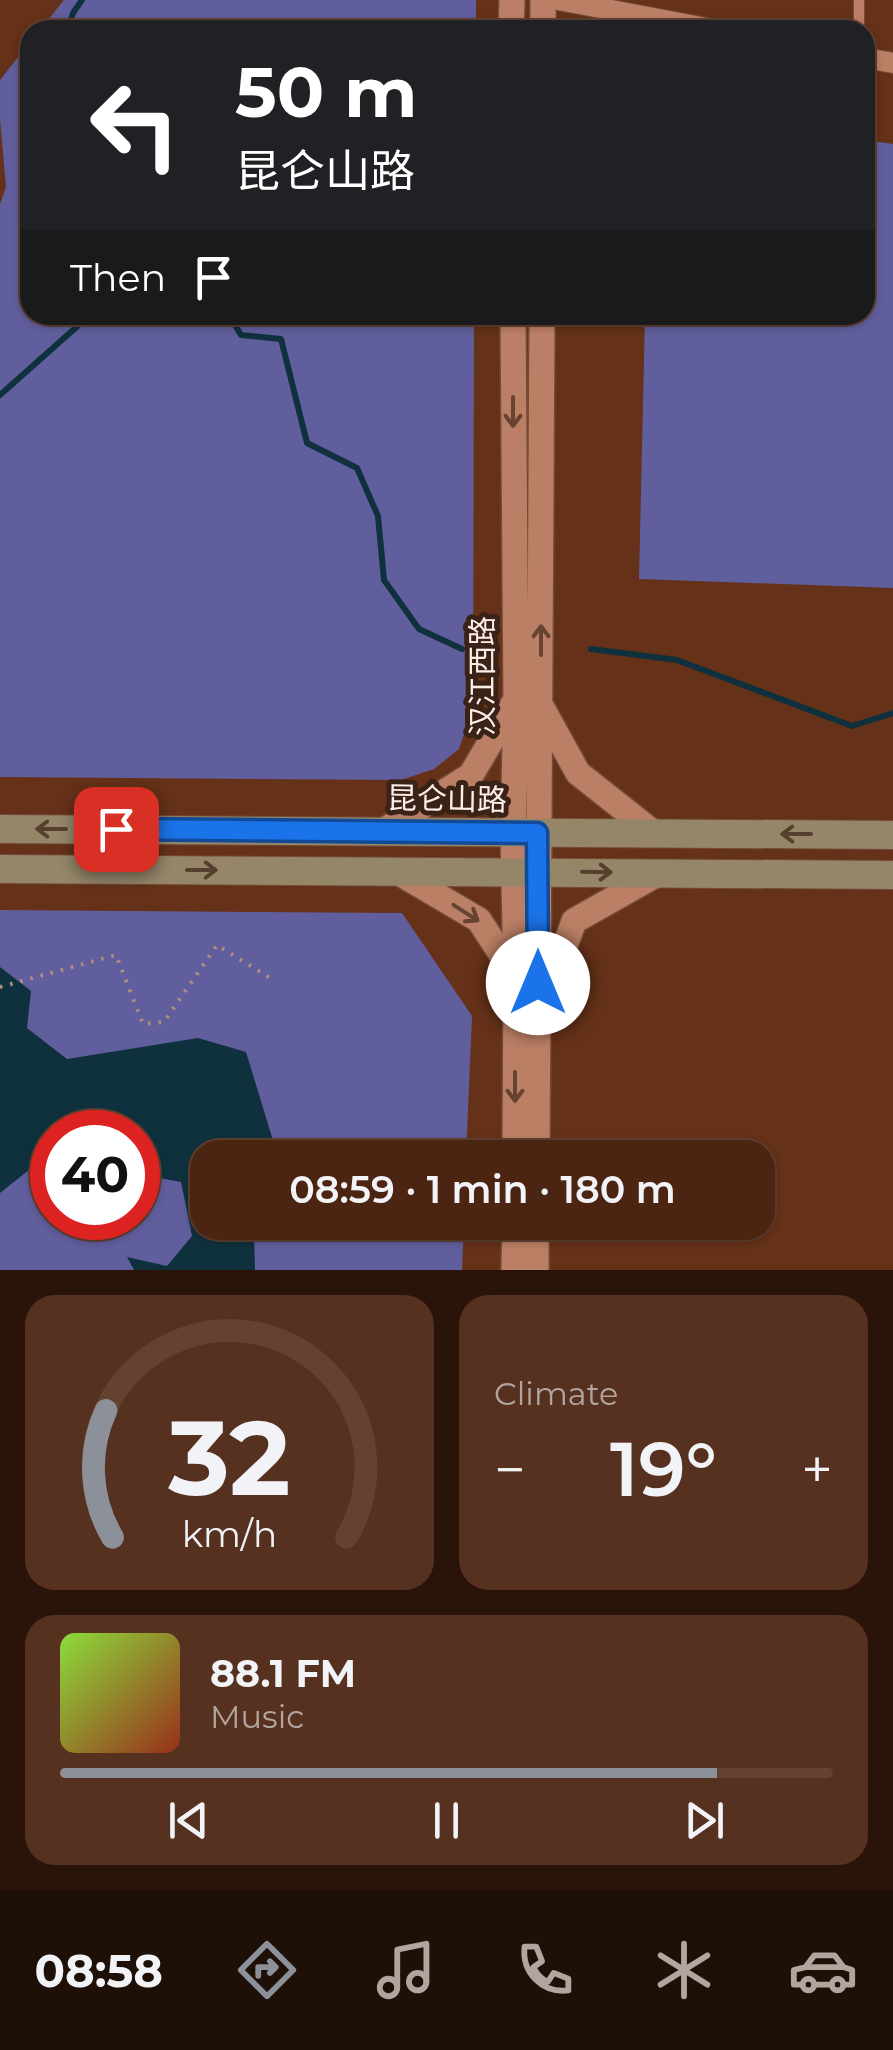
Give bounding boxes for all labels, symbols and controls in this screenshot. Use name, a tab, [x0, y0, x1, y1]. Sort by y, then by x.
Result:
text: 50 m	[235, 49, 417, 135]
icon: left	[70, 60, 200, 190]
text: 昆仑山路	[235, 143, 415, 198]
icon: arrive	[186, 250, 241, 305]
text: Then	[70, 254, 166, 301]
one-way arrow	[504, 396, 523, 428]
street label: 汉江西路	[464, 616, 501, 736]
one-way arrow	[532, 625, 550, 658]
street label: 昆仑山路	[387, 779, 507, 819]
pin	[74, 787, 159, 872]
icon: arrive	[89, 802, 144, 857]
one-way arrow	[35, 820, 68, 838]
one-way arrow	[780, 825, 812, 844]
one-way arrow	[186, 860, 218, 880]
one-way arrow	[581, 863, 613, 882]
one-way arrow	[452, 903, 480, 924]
position arrow	[486, 931, 590, 1035]
one-way arrow	[506, 1071, 525, 1103]
speed limit sign: 40	[30, 1110, 160, 1240]
text: 08:59 · 1 min · 180 m	[289, 1166, 676, 1213]
text: Climate	[494, 1374, 618, 1413]
text: 32	[167, 1394, 291, 1521]
text: 19°	[610, 1423, 717, 1515]
text: −	[494, 1436, 526, 1503]
text: +	[801, 1436, 833, 1503]
text: km/h	[182, 1512, 277, 1556]
text: 88.1 FM	[210, 1650, 356, 1697]
text: Music	[210, 1697, 304, 1736]
icon: previous	[161, 1793, 216, 1848]
icon: pause	[419, 1793, 474, 1848]
icon: next	[677, 1793, 732, 1848]
icon: directions	[232, 1935, 302, 2005]
icon: music	[371, 1935, 441, 2005]
icon: phone	[510, 1935, 580, 2005]
icon: climate	[649, 1935, 719, 2005]
icon: car	[788, 1935, 858, 2005]
text: 08:58	[35, 1943, 163, 1998]

